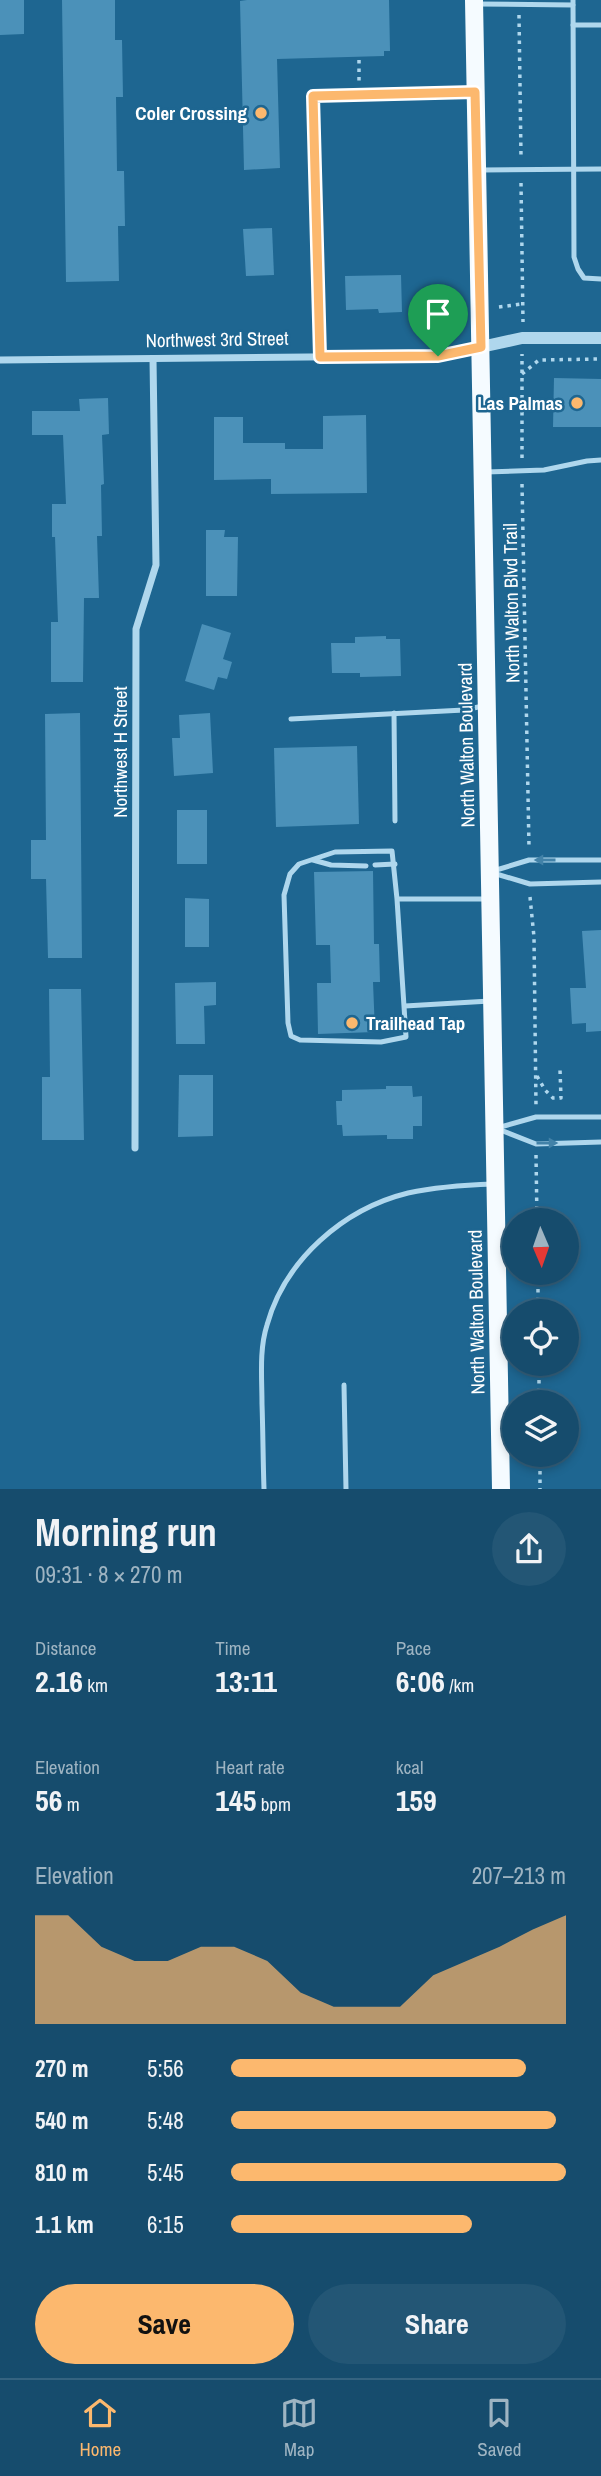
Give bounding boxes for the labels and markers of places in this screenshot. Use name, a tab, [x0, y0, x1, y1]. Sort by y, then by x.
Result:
place label: Coler Crossing	[135, 100, 247, 126]
marker: Coler Crossing	[253, 105, 269, 121]
pin	[408, 284, 468, 356]
place label: Las Palmas	[477, 390, 563, 416]
marker: Las Palmas	[569, 395, 585, 411]
place label: Trailhead Tap	[366, 1010, 465, 1036]
marker: Trailhead Tap	[344, 1015, 360, 1031]

